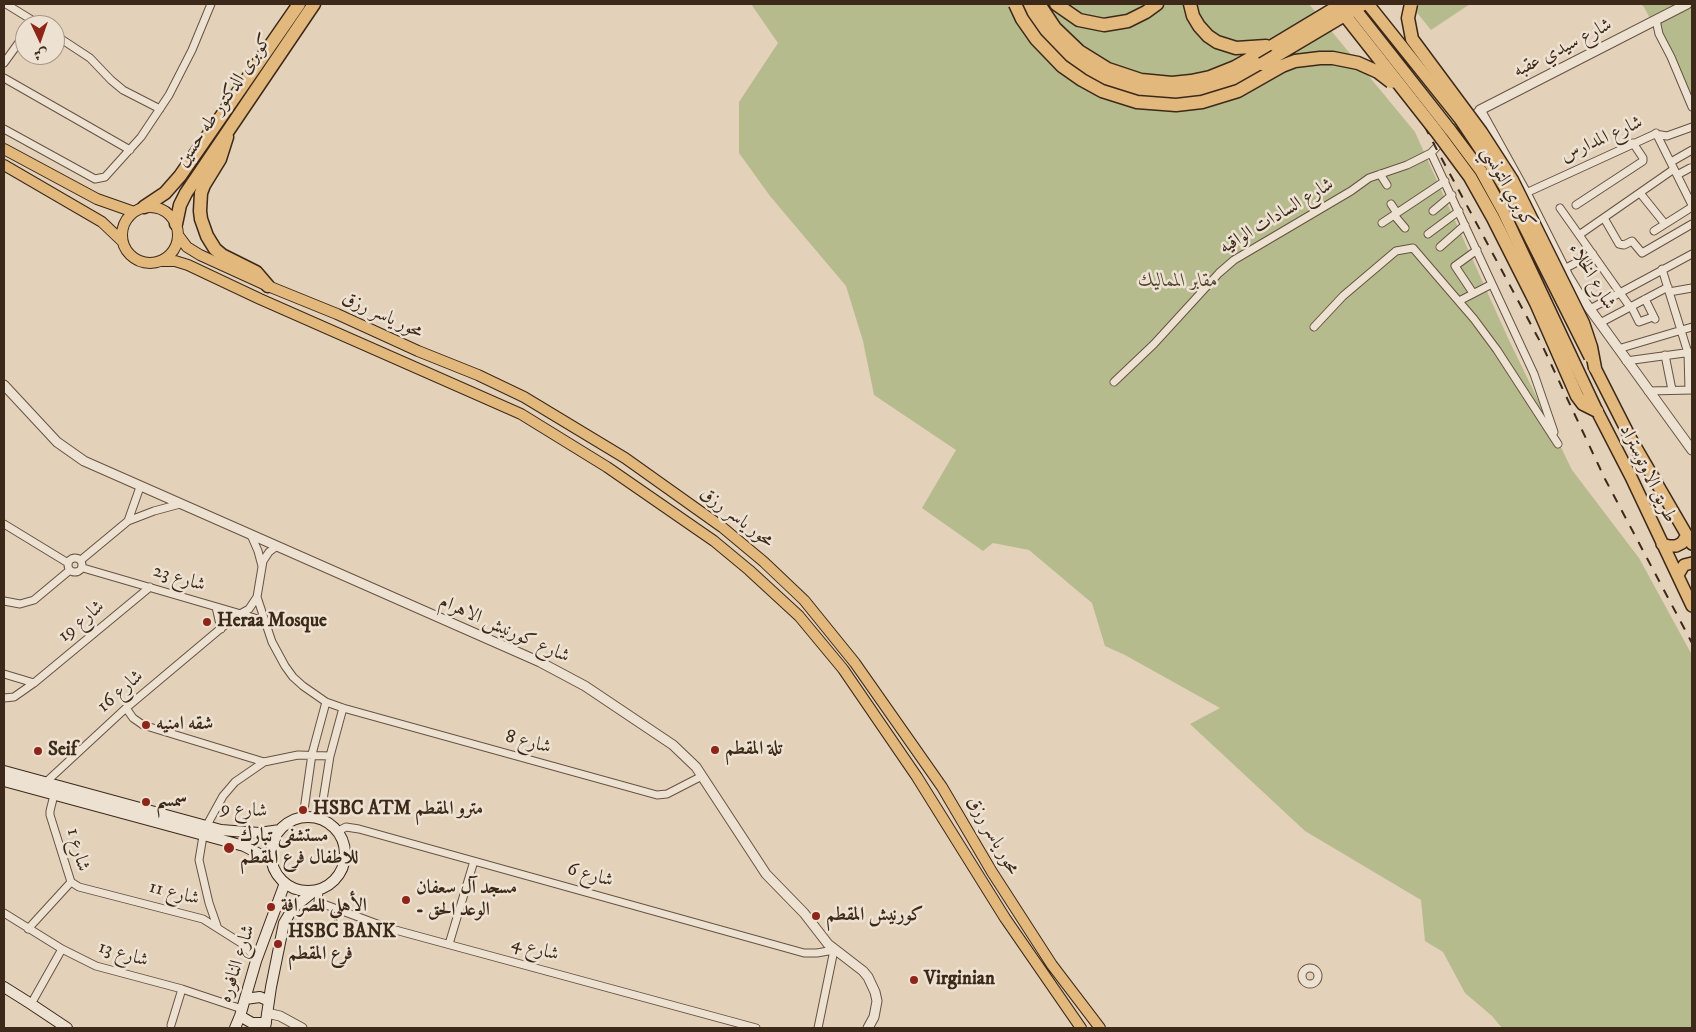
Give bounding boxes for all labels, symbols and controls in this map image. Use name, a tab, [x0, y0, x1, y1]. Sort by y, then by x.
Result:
street label: شارع سيدي عقبه	[1510, 14, 1616, 84]
north arrow	[15, 15, 65, 65]
street label: كوبرى الدكتور طه حسين	[172, 30, 278, 172]
text: ش	[33, 45, 48, 63]
street label: شارع المدارس	[1557, 112, 1647, 168]
street label: كوبري التونسي	[1475, 143, 1539, 233]
street label: شارع السادات الواقيه	[1216, 174, 1338, 260]
street label: شارع الخلاء	[1562, 240, 1620, 314]
park label: مقابر المماليك	[1138, 271, 1218, 293]
street label: محور ياسر رزق	[338, 287, 426, 345]
street label: طريق الاوتوستراد	[1613, 421, 1681, 527]
street label: محور ياسر رزق	[694, 483, 778, 553]
street label: شارع 23	[150, 560, 208, 598]
street label: شارع كورنيش الاهرام	[435, 591, 573, 669]
street label: شارع 19	[54, 596, 110, 648]
place label: Heraa Mosque	[217, 611, 327, 633]
marker: Heraa Mosque	[201, 616, 213, 628]
street label: شارع 16	[93, 666, 149, 718]
place label: شقه امنيه	[156, 714, 213, 736]
marker: شقه امنيه	[140, 719, 152, 731]
street label: شارع 8	[503, 726, 553, 760]
place label: تلة المقطم	[725, 739, 782, 761]
place label: Seif	[48, 740, 77, 762]
marker: تلة المقطم	[709, 744, 721, 756]
marker: Seif	[32, 745, 44, 757]
place label: سمسم	[156, 791, 187, 813]
street label: محور ياسر رزق	[960, 793, 1024, 879]
marker: سمسم	[140, 796, 152, 808]
street label: شارع 9	[220, 798, 268, 824]
place label: HSBC ATM مترو المقطم	[313, 799, 483, 821]
marker: HSBC ATM مترو المقطم	[297, 804, 309, 816]
street label: شارع 1	[60, 826, 94, 874]
place label: مستشفى تبارك للاطفال فرع المقطم	[240, 826, 358, 870]
marker: مستشفى تبارك للاطفال فرع المقطم	[222, 841, 236, 855]
street label: شارع 6	[564, 859, 616, 893]
street label: شارع 11	[146, 876, 202, 912]
place label: مسجد آل سعفان - الوعد الحق	[416, 878, 517, 922]
marker: مسجد آل سعفان - الوعد الحق	[400, 894, 412, 906]
place label: الأهلي للصرافة	[281, 896, 367, 918]
marker: الأهلي للصرافة	[265, 901, 277, 913]
place label: كورنيش المقطم	[826, 905, 924, 927]
marker: كورنيش المقطم	[810, 910, 822, 922]
street label: شارع النافوره	[215, 922, 261, 1006]
place label: HSBC BANK فرع المقطم	[288, 922, 396, 966]
street label: شارع 4	[509, 933, 561, 967]
street label: شارع 13	[95, 937, 151, 973]
marker: HSBC BANK فرع المقطم	[272, 938, 284, 950]
place label: Virginian	[924, 969, 995, 991]
marker: Virginian	[908, 974, 920, 986]

